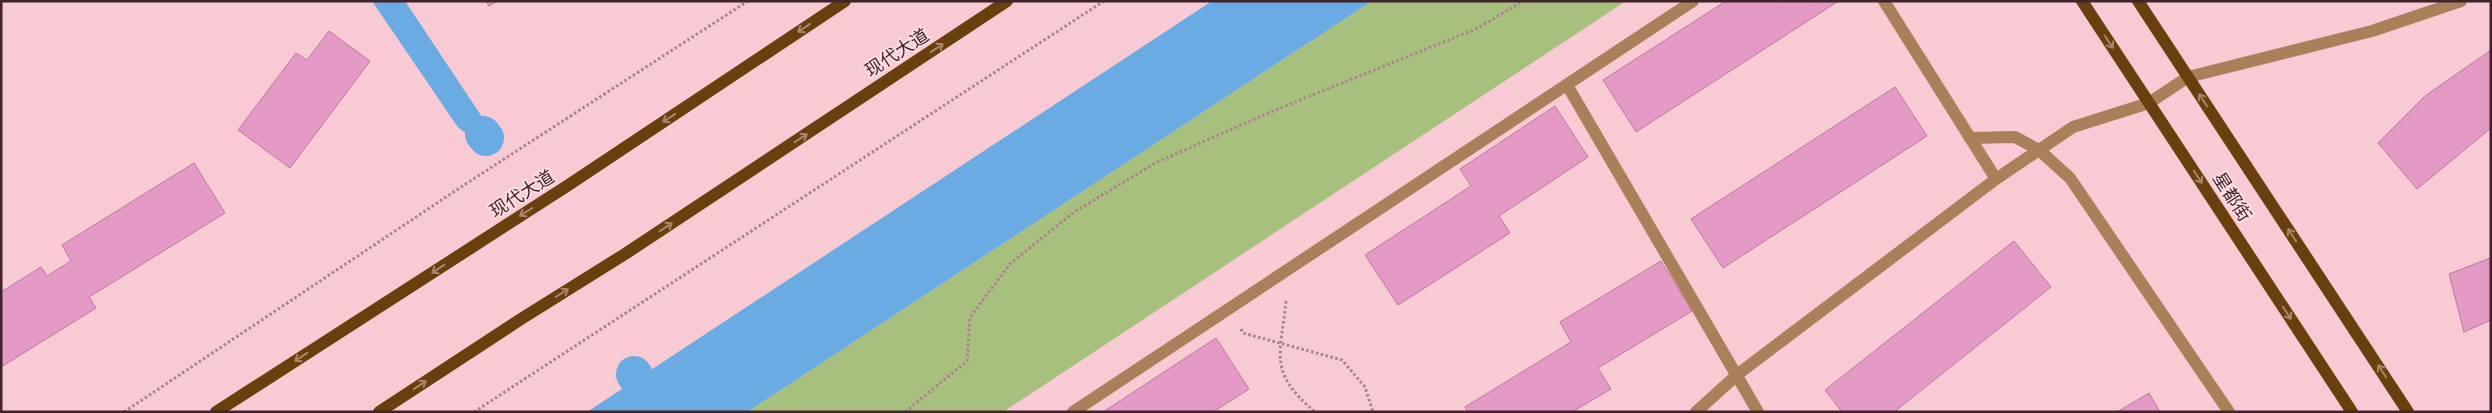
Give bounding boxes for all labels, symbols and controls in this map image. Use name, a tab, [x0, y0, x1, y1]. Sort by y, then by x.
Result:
one-way arrow	[797, 23, 811, 33]
street label: 现代大道	[861, 24, 933, 82]
one-way arrow	[2103, 35, 2114, 49]
one-way arrow	[929, 43, 943, 53]
one-way arrow	[2198, 93, 2208, 107]
one-way arrow	[662, 113, 676, 123]
one-way arrow	[794, 132, 808, 143]
street label: 现代大道	[486, 166, 558, 222]
street label: 星都街	[2208, 168, 2256, 226]
one-way arrow	[2193, 170, 2203, 184]
one-way arrow	[519, 207, 533, 217]
one-way arrow	[658, 222, 672, 232]
one-way arrow	[2287, 229, 2297, 243]
one-way arrow	[431, 264, 445, 274]
one-way arrow	[555, 288, 569, 298]
one-way arrow	[2282, 306, 2293, 320]
one-way arrow	[294, 351, 308, 362]
one-way arrow	[2376, 364, 2387, 378]
one-way arrow	[412, 380, 426, 390]

